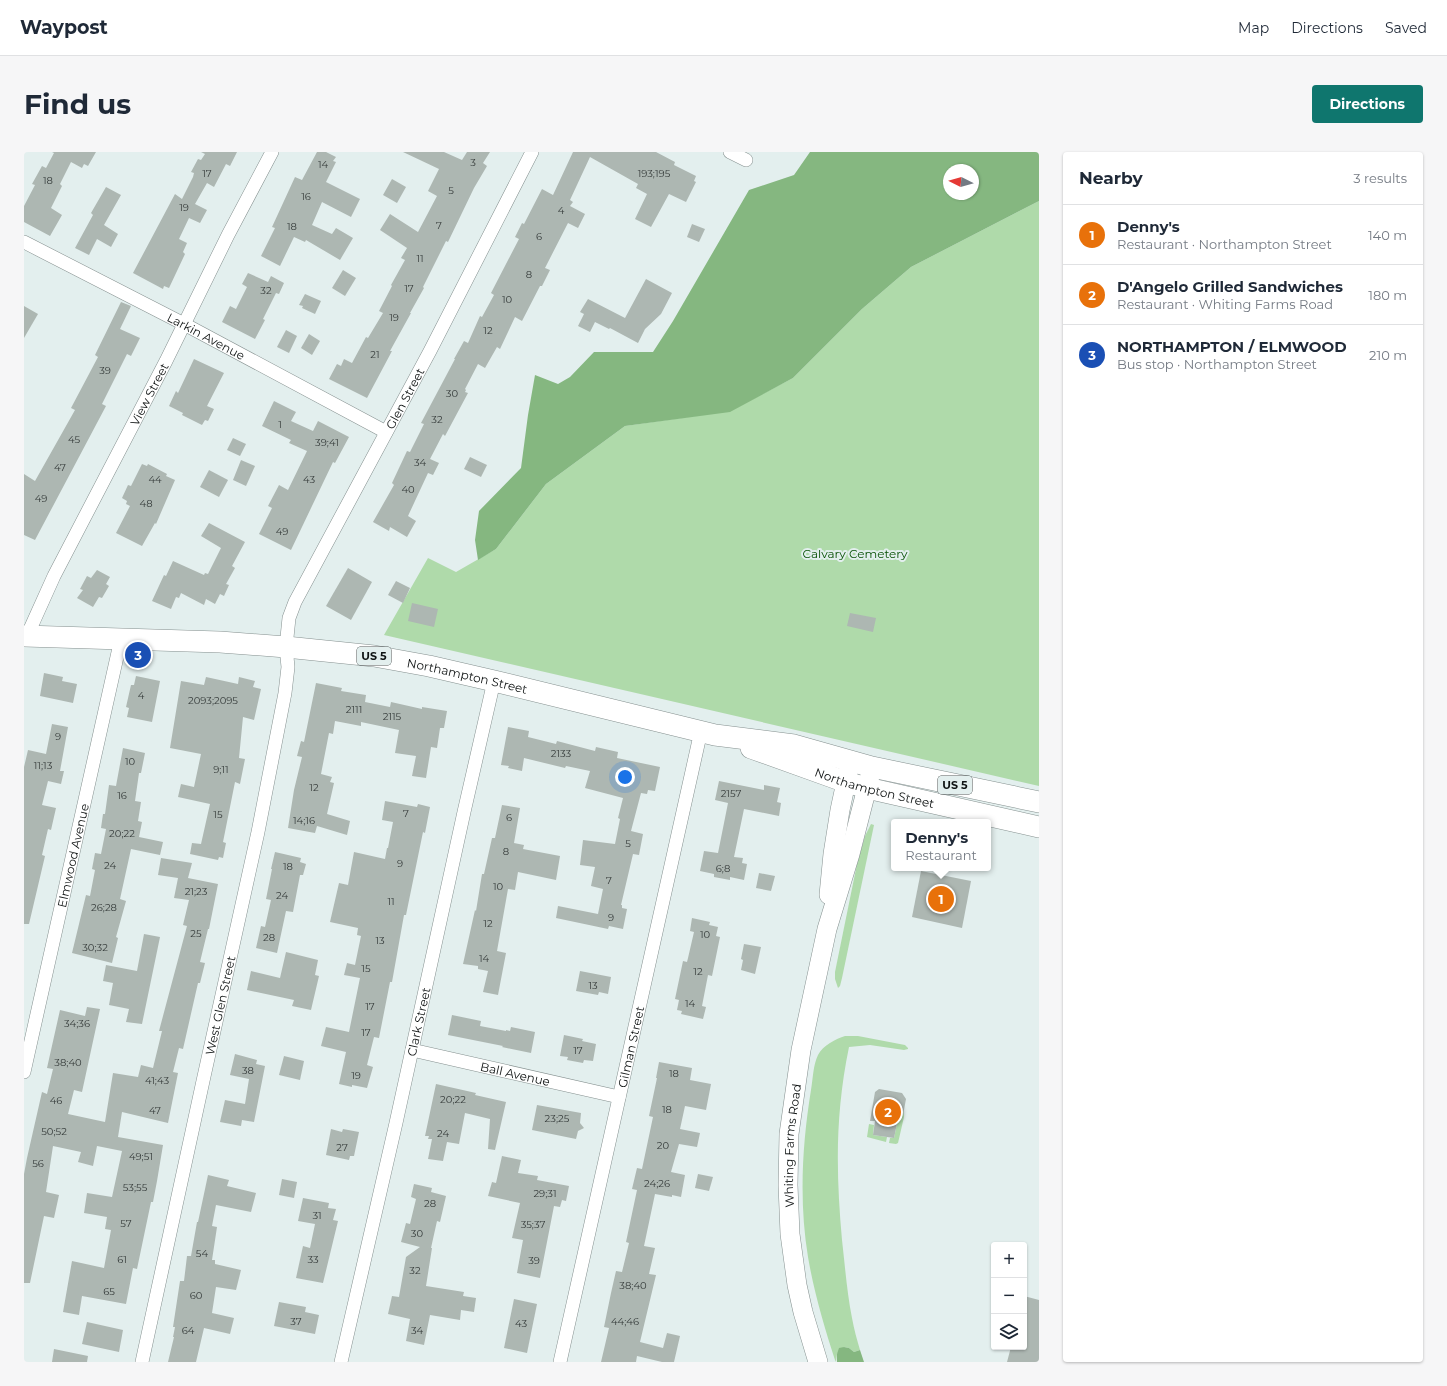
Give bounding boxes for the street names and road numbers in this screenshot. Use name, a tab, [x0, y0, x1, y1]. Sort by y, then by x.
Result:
street label: Larkin Avenue	[165, 309, 248, 363]
street label: View Street	[126, 360, 171, 428]
street label: Glen Street	[382, 365, 427, 431]
road number: US 5	[357, 647, 391, 665]
street label: Northampton Street	[406, 655, 529, 696]
street label: Northampton Street	[813, 764, 936, 811]
road number: US 5	[938, 776, 972, 794]
street label: Elmwood Avenue	[54, 802, 91, 909]
street label: West Glen Street	[201, 954, 238, 1056]
street label: Clark Street	[403, 986, 433, 1058]
street label: Gilman Street	[614, 1004, 647, 1089]
street label: Ball Avenue	[479, 1058, 552, 1089]
street label: Whiting Farms Road	[780, 1083, 804, 1208]

